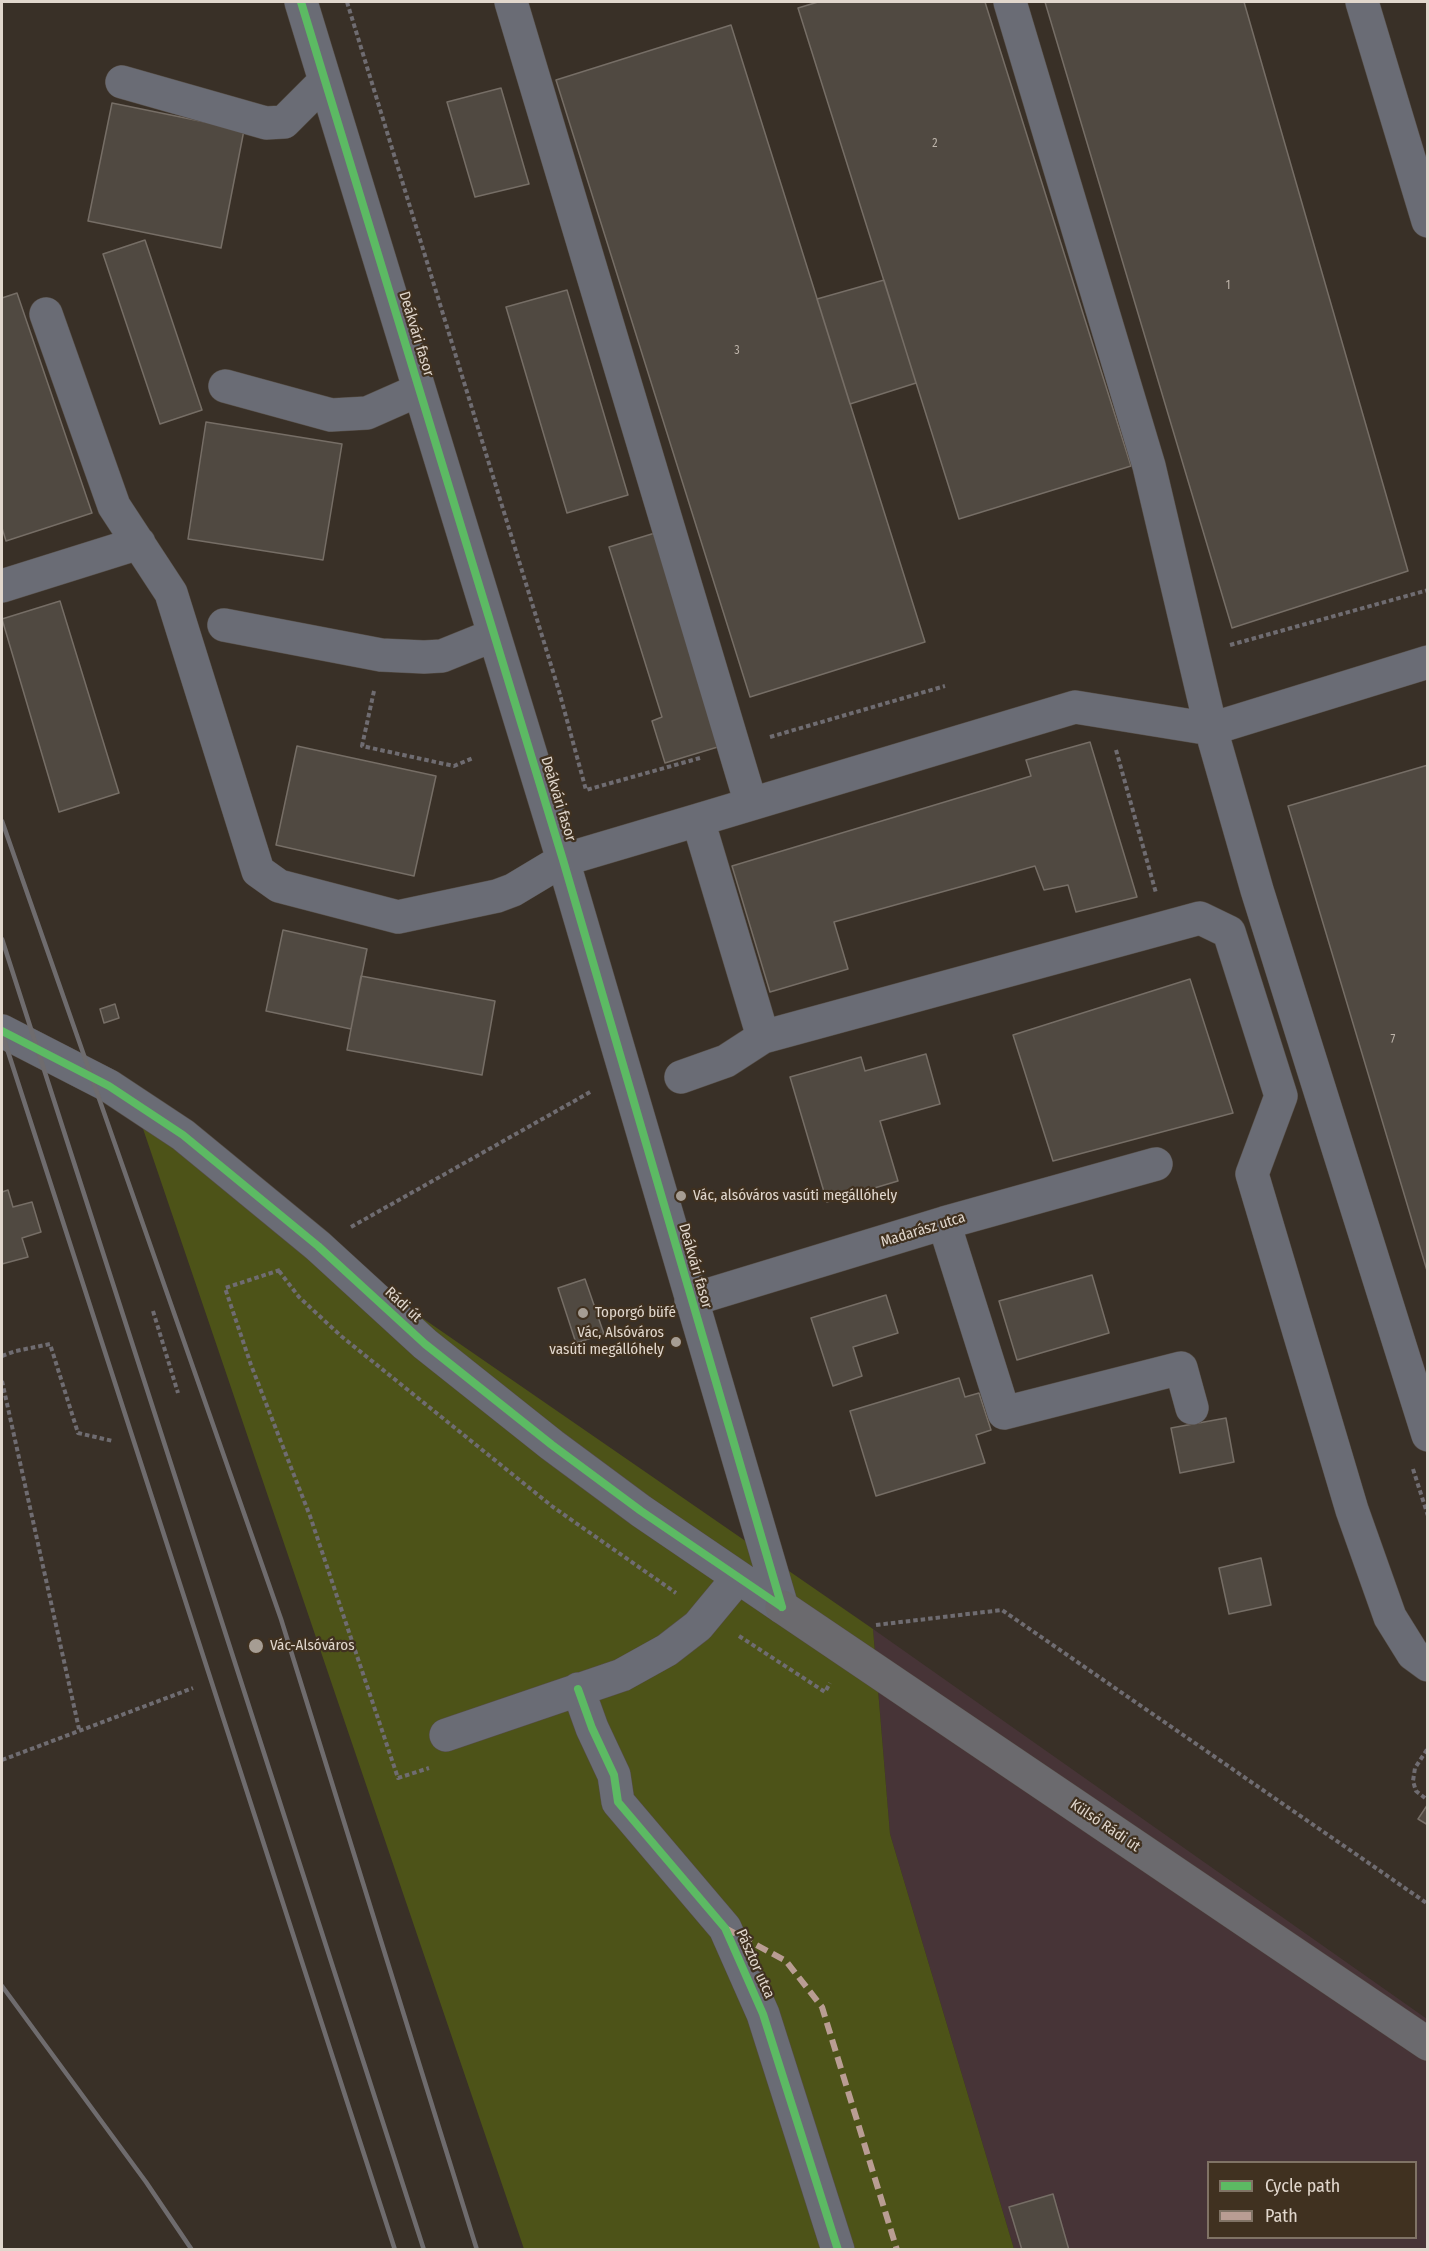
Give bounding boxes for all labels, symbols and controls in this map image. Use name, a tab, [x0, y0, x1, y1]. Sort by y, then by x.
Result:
house number: 2	[932, 137, 938, 151]
house number: 1	[1226, 279, 1230, 293]
street label: Deákvári fasor	[395, 289, 437, 379]
house number: 3	[734, 344, 740, 358]
street label: Deákvári fasor	[537, 754, 579, 844]
house number: 7	[1391, 1033, 1395, 1047]
place label: Vác, alsóváros vasúti megállóhely	[693, 1187, 897, 1205]
marker: Vác, alsóváros vasúti megállóhely	[674, 1189, 688, 1203]
street label: Madarász utca	[879, 1209, 967, 1251]
street label: Deákvári fasor	[674, 1221, 716, 1311]
street label: Rádi út	[381, 1284, 425, 1326]
place label: Toporgó büfé	[595, 1304, 676, 1322]
marker: Toporgó büfé	[576, 1306, 590, 1320]
place label: Vác, Alsóváros vasúti megállóhely	[549, 1324, 664, 1359]
marker: Vác, Alsóváros vasúti megállóhely	[669, 1335, 683, 1349]
marker: Vác-Alsóváros	[247, 1637, 265, 1655]
place label: Vác-Alsóváros	[270, 1637, 355, 1655]
street label: Külső Rádi út	[1066, 1796, 1144, 1856]
street label: Pásztor utca	[732, 1926, 778, 2002]
legend	[1207, 2161, 1417, 2239]
text: Cycle path	[1265, 2175, 1340, 2197]
text: Path	[1265, 2205, 1298, 2227]

